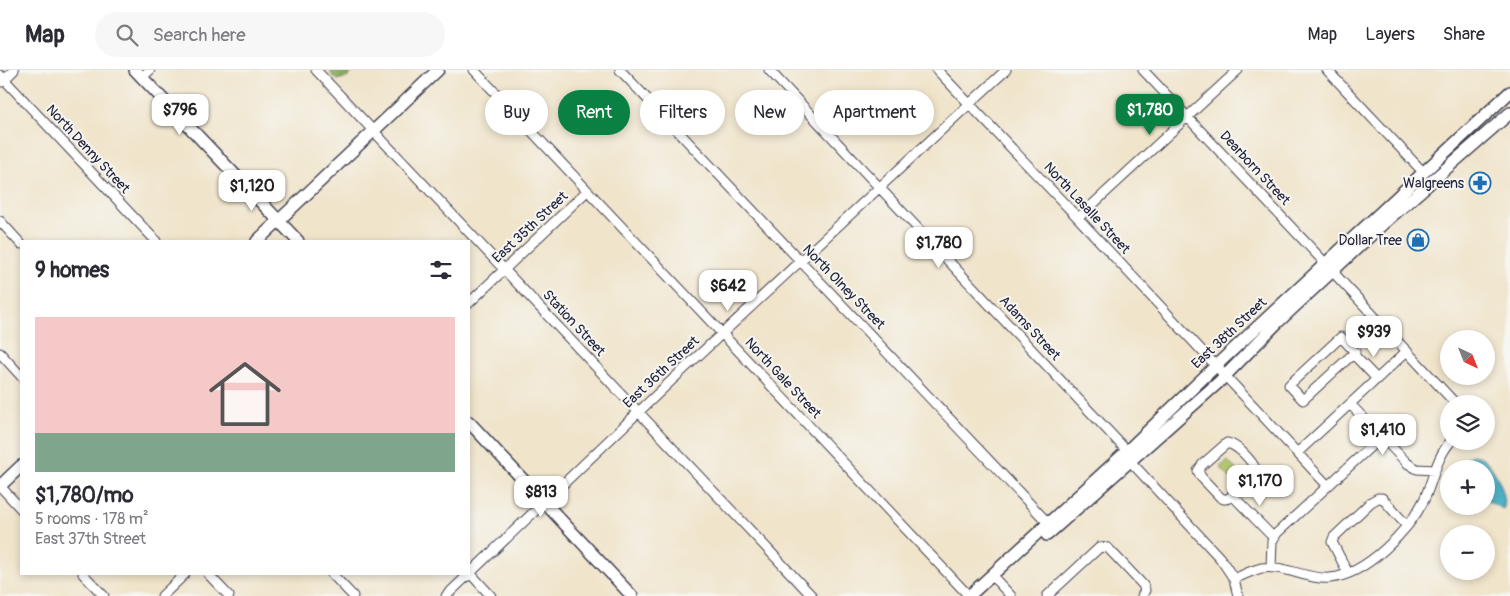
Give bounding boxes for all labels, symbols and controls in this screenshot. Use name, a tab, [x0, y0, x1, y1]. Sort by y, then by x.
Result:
search box	[95, 12, 445, 57]
text: Map	[25, 20, 65, 49]
icon: search	[113, 21, 141, 49]
text: Search here	[153, 23, 246, 47]
text: Map	[1308, 23, 1337, 46]
text: Layers	[1365, 23, 1415, 46]
text: Share	[1443, 23, 1485, 46]
chip: Buy	[485, 90, 548, 135]
chip: Rent	[558, 90, 630, 135]
chip: Filters	[640, 90, 725, 135]
chip: New	[735, 90, 804, 135]
chip: Apartment	[814, 90, 934, 135]
pin: $796	[150, 93, 210, 136]
pin: $1,780	[1109, 93, 1191, 136]
text: $796	[163, 100, 197, 120]
text: $1,780	[1127, 100, 1173, 120]
street label: North Denny Street	[43, 101, 134, 197]
street label: Dearborn Street	[1216, 127, 1294, 209]
street label: North Lasalle Street	[1040, 159, 1134, 258]
pin: $1,120	[211, 170, 293, 212]
pharmacy icon: Walgreens	[1468, 171, 1492, 195]
place label: Walgreens	[1403, 175, 1465, 192]
text: $1,120	[229, 176, 275, 196]
street label: East 35th Street	[489, 187, 572, 266]
pin: $1,780	[898, 226, 980, 269]
shop icon: Dollar Tree	[1406, 228, 1430, 252]
place label: Dollar Tree	[1339, 232, 1402, 249]
text: $1,780	[916, 233, 962, 253]
street label: North Olney Street	[799, 241, 889, 333]
icon: filters	[427, 256, 455, 284]
text: 9 homes	[35, 257, 109, 284]
pin: $642	[698, 270, 758, 312]
text: $642	[710, 276, 746, 296]
street label: Station Street	[539, 286, 609, 360]
street label: Adams Street	[996, 292, 1064, 364]
street label: East 38th Street	[1188, 294, 1270, 372]
pin: $939	[1344, 316, 1404, 358]
text: $939	[1357, 322, 1391, 342]
north arrow	[1440, 330, 1495, 385]
map controls	[1440, 330, 1495, 580]
street label: East 36th Street	[619, 332, 703, 412]
street label: North Gale Street	[741, 334, 825, 422]
icon: home	[200, 349, 290, 439]
button: layers	[1440, 395, 1495, 450]
pin: $1,410	[1342, 414, 1424, 456]
text: $1,410	[1360, 420, 1406, 440]
button: +	[1440, 460, 1495, 515]
pin: $1,170	[1219, 464, 1301, 507]
text: $1,170	[1238, 471, 1282, 491]
pin: $813	[511, 476, 571, 518]
text: $1,780/mo	[35, 482, 133, 509]
text: $813	[525, 482, 557, 502]
text: 5 rooms · 178 m²	[35, 509, 148, 529]
button: −	[1440, 525, 1495, 580]
text: East 37th Street	[35, 529, 146, 549]

